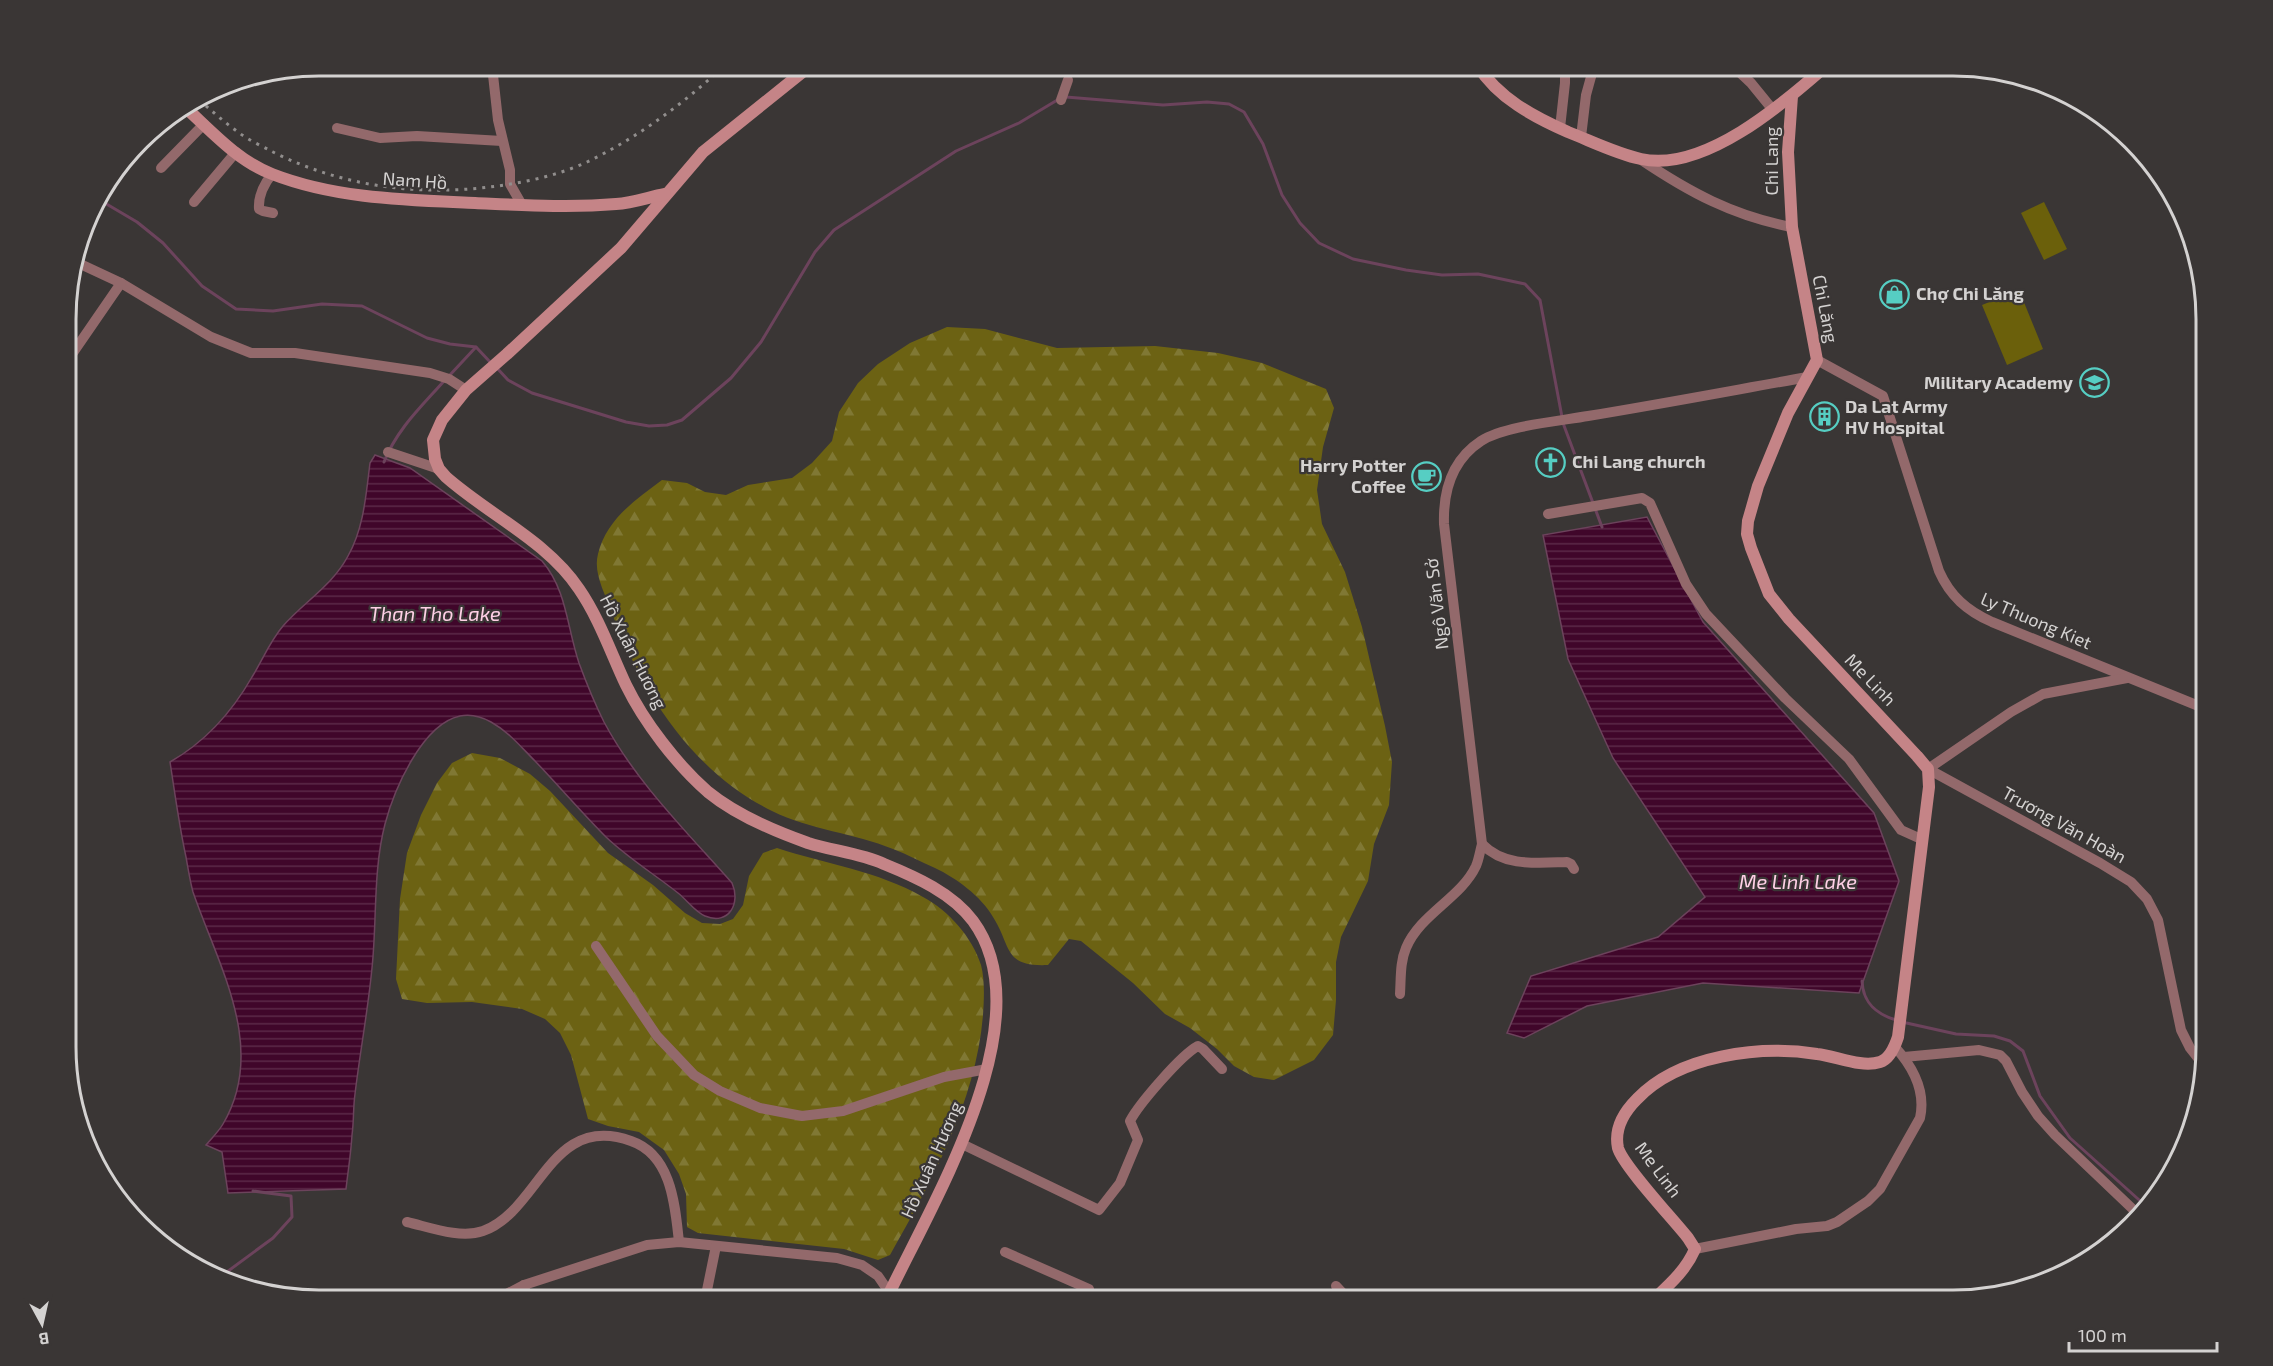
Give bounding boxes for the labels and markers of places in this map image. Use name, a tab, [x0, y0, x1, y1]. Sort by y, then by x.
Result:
shop icon: Chợ Chi Lăng	[1879, 278, 1911, 310]
place label: Chợ Chi Lăng	[1916, 282, 2024, 304]
school or university icon: Military Academy	[2078, 367, 2110, 399]
place label: Military Academy	[1924, 371, 2074, 393]
place label: Da Lat Army HV Hospital	[1845, 395, 1948, 438]
building icon: Da Lat Army HV Hospital	[1808, 401, 1840, 433]
church icon: Chi Lang church	[1535, 446, 1567, 478]
place label: Chi Lang church	[1572, 450, 1706, 472]
place label: Harry Potter Coffee	[1300, 454, 1406, 497]
cafe icon: Harry Potter Coffee	[1411, 460, 1443, 492]

